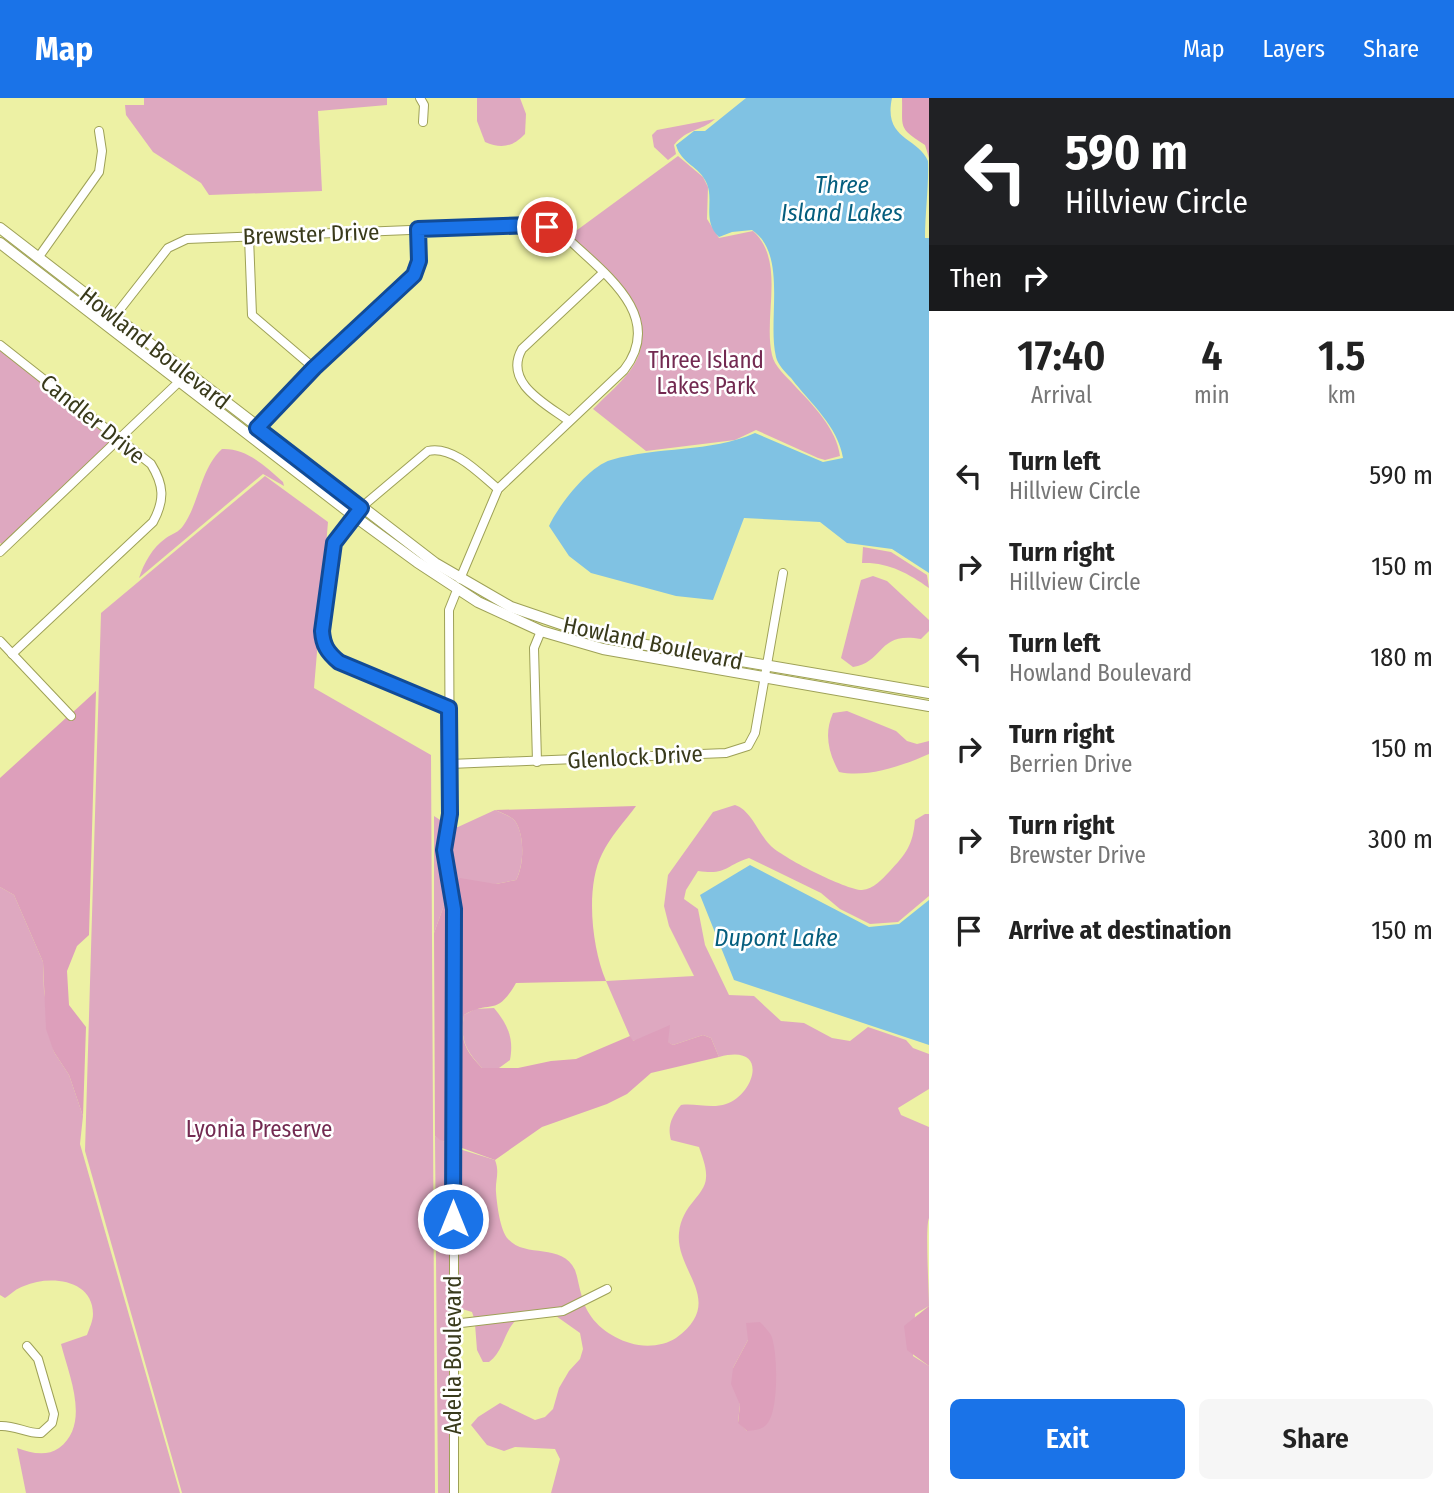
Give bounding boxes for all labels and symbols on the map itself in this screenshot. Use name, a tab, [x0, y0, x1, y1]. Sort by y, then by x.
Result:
water label: Three Island Lakes	[781, 171, 903, 227]
pin	[517, 197, 577, 257]
street label: Brewster Drive	[242, 218, 380, 250]
street label: Howland Boulevard	[74, 281, 236, 415]
park label: Three Island Lakes Park	[648, 346, 764, 400]
street label: Candler Drive	[35, 368, 151, 470]
street label: Howland Boulevard	[561, 610, 745, 676]
street label: Glenlock Drive	[567, 739, 703, 775]
water label: Dupont Lake	[714, 924, 838, 952]
park label: Lyonia Preserve	[186, 1115, 332, 1143]
position arrow	[416, 1182, 490, 1256]
street label: Adelia Boulevard	[439, 1275, 467, 1435]

